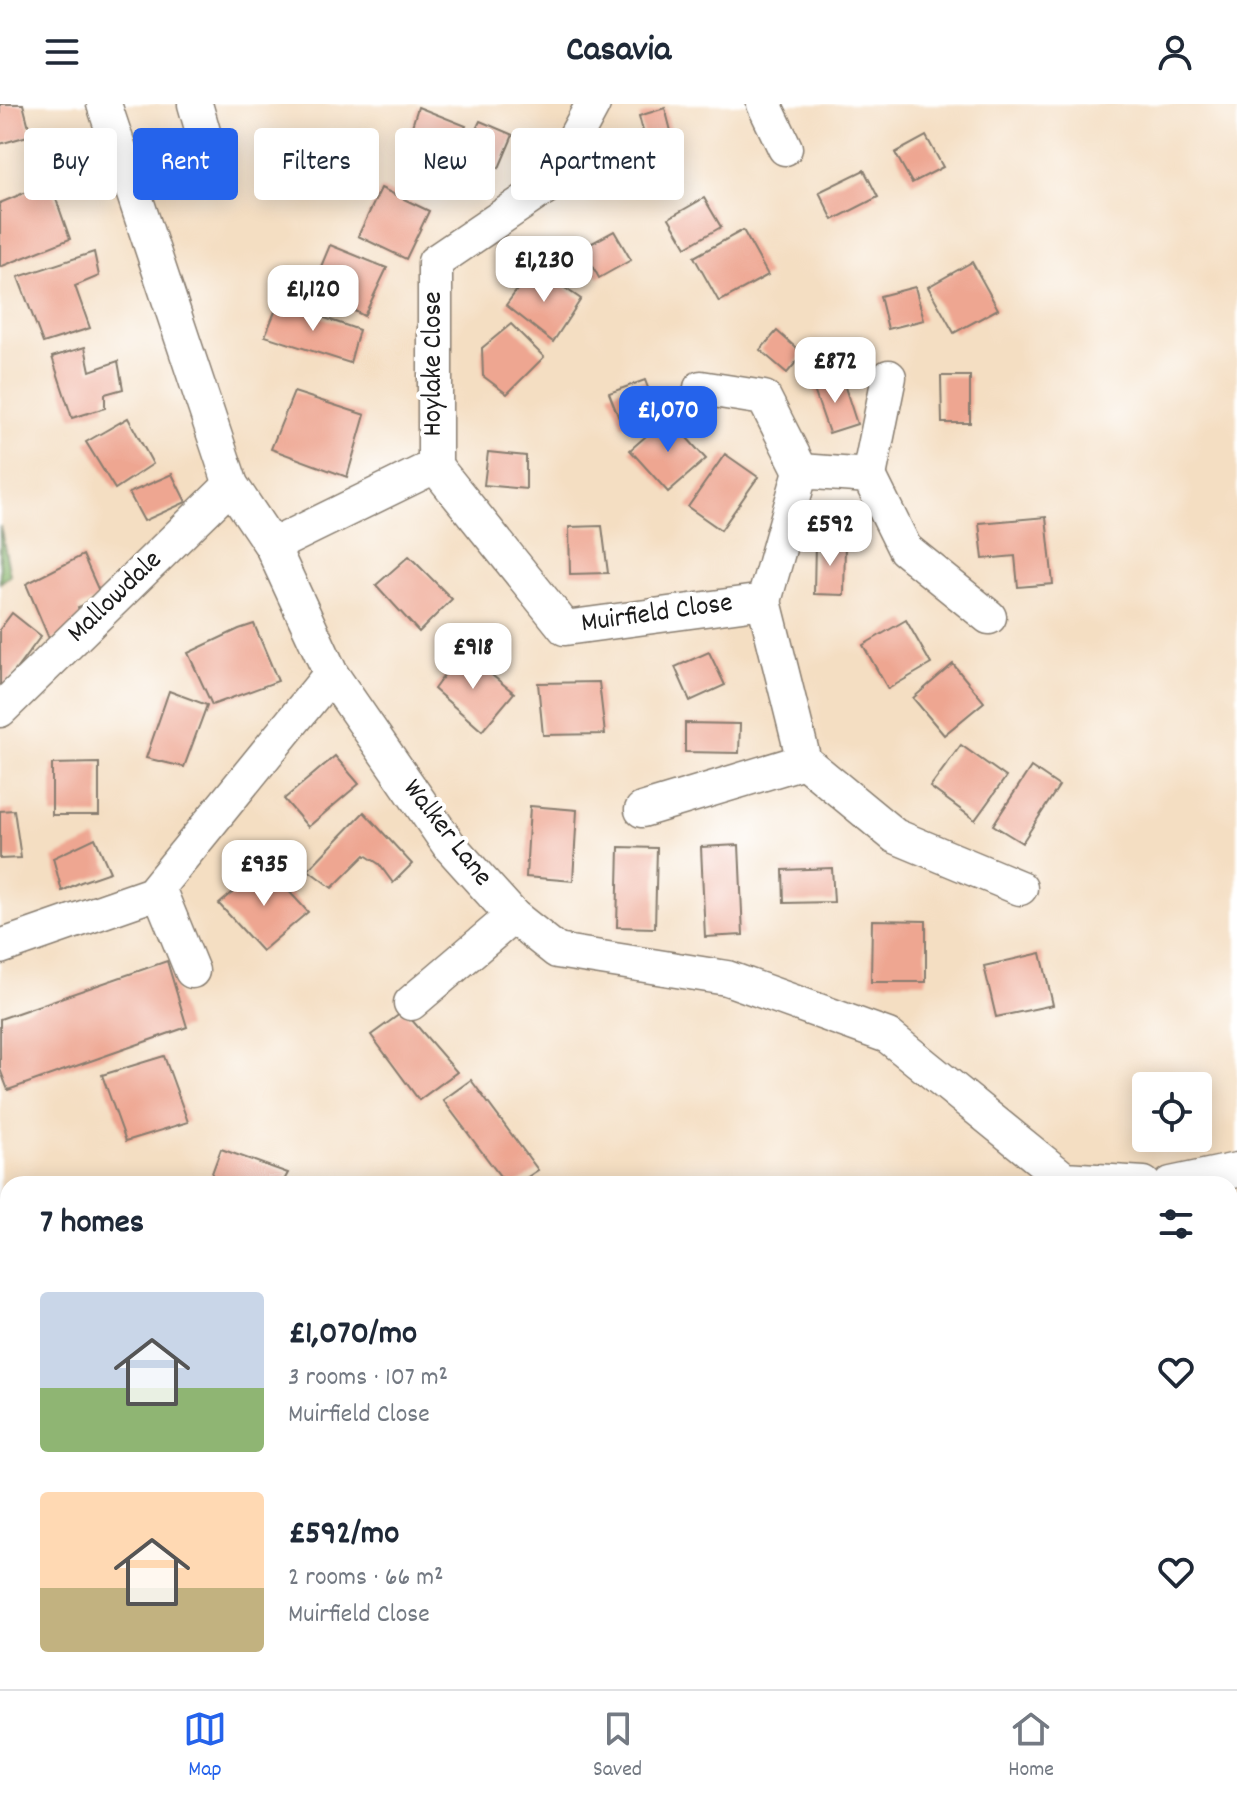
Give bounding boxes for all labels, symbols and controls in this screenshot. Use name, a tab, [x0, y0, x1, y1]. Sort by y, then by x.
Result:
text: Casavia	[566, 26, 671, 78]
icon: menu	[40, 30, 84, 74]
icon: person	[1153, 30, 1197, 74]
chip: Buy	[24, 128, 117, 200]
chip: Rent	[133, 128, 238, 200]
chip: Filters	[254, 128, 379, 200]
chip: New	[395, 128, 495, 200]
chip: Apartment	[511, 128, 684, 200]
pin: £1,230	[479, 236, 609, 304]
text: £1,230	[514, 243, 574, 280]
pin: £1,120	[248, 265, 378, 333]
text: £1,120	[286, 272, 340, 309]
street label: Hoylake Close	[415, 291, 455, 437]
pin: £872	[788, 337, 882, 405]
text: £872	[813, 344, 857, 381]
pin: £1,070	[603, 386, 733, 454]
text: £1,070	[637, 393, 699, 430]
pin: £592	[783, 500, 877, 568]
text: £592	[806, 507, 854, 544]
street label: Mallowdale	[59, 542, 173, 654]
street label: Muirfield Close	[579, 585, 735, 645]
pin: £918	[426, 623, 520, 691]
text: £918	[452, 630, 494, 667]
street label: Walker Lane	[391, 772, 501, 896]
pin: £935	[217, 840, 311, 908]
text: £935	[240, 847, 288, 884]
map controls	[1132, 1072, 1212, 1152]
button: locate	[1132, 1072, 1212, 1152]
text: 7 homes	[40, 1200, 144, 1249]
icon: filters	[1154, 1202, 1198, 1246]
text: £1,070/mo	[288, 1311, 417, 1360]
icon: home	[104, 1324, 200, 1420]
icon: heart	[1154, 1350, 1198, 1394]
text: 3 rooms · 107 m²	[288, 1360, 448, 1397]
text: Muirfield Close	[288, 1397, 430, 1434]
text: £592/mo	[288, 1511, 399, 1560]
icon: home	[104, 1524, 200, 1620]
icon: heart	[1154, 1550, 1198, 1594]
text: 2 rooms · 66 m²	[288, 1560, 444, 1597]
text: Muirfield Close	[288, 1597, 430, 1634]
tab: Map	[183, 1707, 227, 1786]
tab: Saved	[593, 1707, 642, 1786]
tab: Home	[1008, 1707, 1054, 1786]

